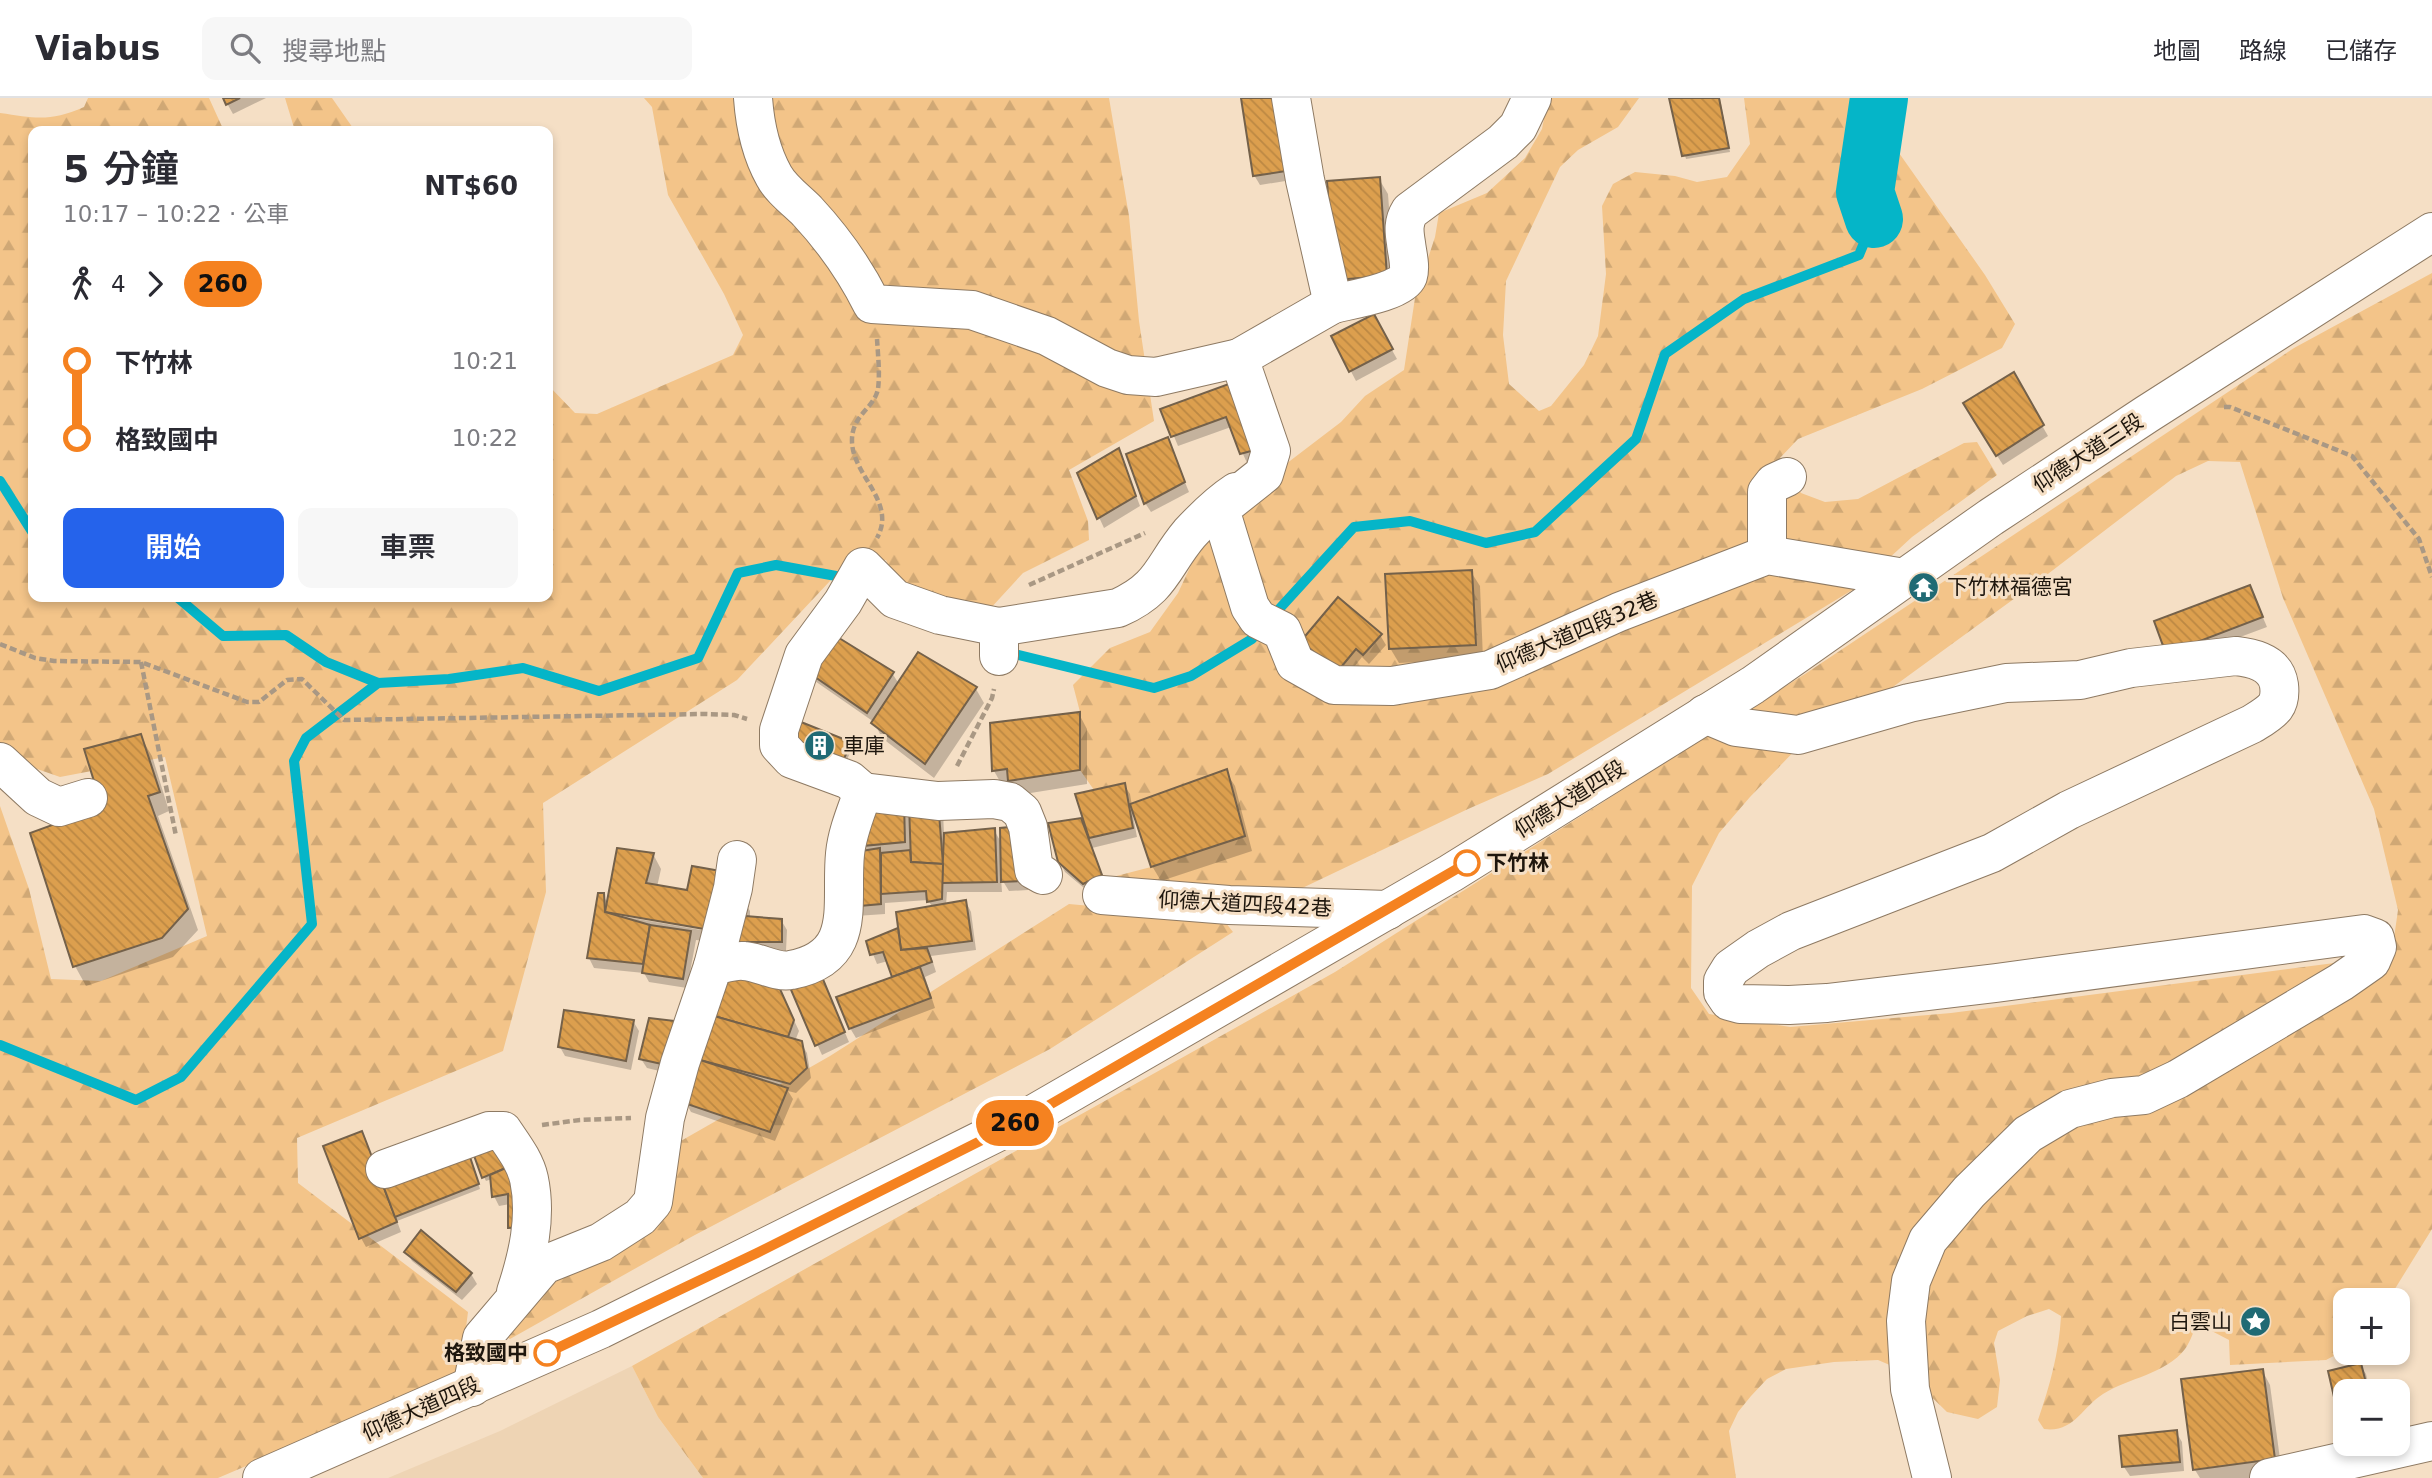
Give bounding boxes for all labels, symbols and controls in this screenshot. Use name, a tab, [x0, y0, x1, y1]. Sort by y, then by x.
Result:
search box	[202, 17, 692, 80]
text: Viabus	[35, 29, 160, 68]
icon: search	[226, 29, 264, 67]
text: 搜尋地點	[282, 36, 386, 66]
text: 地圖	[2153, 37, 2201, 65]
text: 路線	[2239, 37, 2287, 65]
text: 已儲存	[2325, 37, 2397, 65]
text: 5 分鐘	[63, 147, 179, 191]
text: NT$60	[424, 171, 518, 201]
text: 10:17 – 10:22 · 公車	[63, 201, 290, 227]
icon: walk	[63, 265, 101, 303]
icon: forward	[136, 265, 174, 303]
text: 260	[198, 270, 248, 298]
text: 4	[111, 271, 126, 297]
text: 下竹林	[115, 348, 193, 378]
text: 10:21	[452, 348, 518, 374]
street label: 仰德大道三段	[2029, 409, 2147, 497]
text: 格致國中	[115, 425, 219, 455]
text: 10:22	[452, 425, 518, 451]
button: 開始	[63, 508, 284, 588]
button: 車票	[298, 508, 518, 588]
temple icon: 下竹林福德宮	[1907, 570, 1941, 604]
place label: 下竹林福德宮	[1947, 575, 2073, 599]
street label: 仰德大道四段32巷	[1492, 587, 1662, 677]
building icon: 車庫	[803, 729, 837, 763]
place label: 車庫	[843, 734, 885, 758]
street label: 仰德大道四段	[1510, 755, 1630, 843]
marker: 下竹林	[1454, 850, 1480, 876]
place label: 下竹林	[1486, 851, 1549, 875]
street label: 仰德大道四段42巷	[1158, 887, 1332, 921]
line badge: 260	[975, 1100, 1055, 1146]
text: 260	[990, 1109, 1040, 1137]
map controls	[2333, 1288, 2410, 1456]
button: +	[2333, 1288, 2410, 1365]
place icon: 白雲山	[2238, 1305, 2272, 1339]
place label: 白雲山	[2169, 1310, 2232, 1334]
marker: 格致國中	[534, 1340, 560, 1366]
place label: 格致國中	[444, 1341, 528, 1365]
street label: 仰德大道四段	[359, 1372, 483, 1446]
button: −	[2333, 1379, 2410, 1456]

